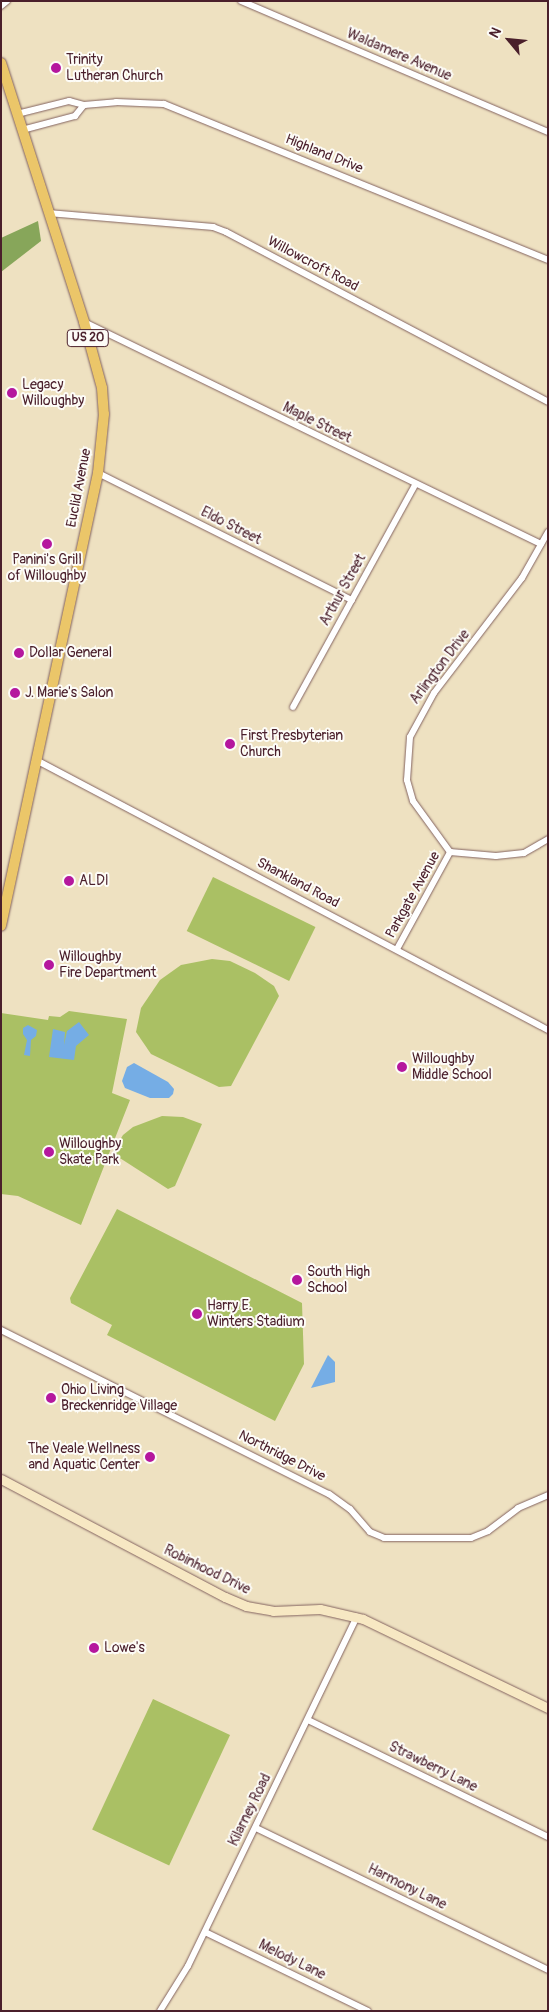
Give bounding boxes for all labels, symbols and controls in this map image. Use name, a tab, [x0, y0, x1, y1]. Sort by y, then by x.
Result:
north arrow	[484, 15, 534, 65]
street label: Waldamere Avenue	[344, 25, 454, 85]
text: N	[486, 25, 505, 41]
place label: Trinity Lutheran Church	[66, 52, 163, 84]
marker: Trinity Lutheran Church	[50, 62, 62, 74]
street label: Highland Drive	[283, 131, 365, 177]
street label: Willowcroft Road	[265, 233, 361, 295]
road number: US 20	[67, 328, 109, 348]
place label: Legacy Willoughby	[22, 377, 84, 410]
marker: Legacy Willoughby	[6, 387, 18, 399]
street label: Maple Street	[280, 399, 354, 447]
street label: Euclid Avenue	[63, 447, 95, 529]
street label: Eldo Street	[198, 504, 264, 548]
marker: Panini's Grill of Willoughby	[41, 538, 53, 550]
street label: Arthur Street	[316, 551, 370, 629]
place label: Panini's Grill of Willoughby	[8, 552, 86, 584]
street label: Arlington Drive	[407, 627, 473, 707]
place label: Dollar General	[29, 645, 112, 661]
marker: Dollar General	[13, 647, 25, 659]
place label: J. Marie's Salon	[25, 685, 113, 701]
marker: J. Marie's Salon	[9, 687, 21, 699]
place label: First Presbyterian Church	[240, 728, 343, 760]
marker: First Presbyterian Church	[224, 738, 236, 750]
street label: Parkgate Avenue	[382, 849, 444, 941]
street label: Shankland Road	[254, 854, 342, 912]
place label: ALDI	[79, 873, 109, 889]
marker: ALDI	[63, 875, 75, 887]
place label: Willoughby Fire Department	[59, 949, 156, 982]
marker: Willoughby Fire Department	[43, 959, 55, 971]
place label: Willoughby Middle School	[412, 1051, 492, 1084]
marker: Willoughby Middle School	[396, 1061, 408, 1073]
place label: Willoughby Skate Park	[59, 1136, 121, 1168]
marker: Willoughby Skate Park	[43, 1146, 55, 1158]
place label: South High School	[307, 1264, 370, 1296]
marker: South High School	[291, 1274, 303, 1286]
place label: Harry E. Winters Stadium	[207, 1298, 305, 1330]
marker: Harry E. Winters Stadium	[191, 1308, 203, 1320]
place label: Ohio Living Breckenridge Village	[61, 1382, 177, 1414]
marker: Ohio Living Breckenridge Village	[45, 1392, 57, 1404]
street label: Northridge Drive	[236, 1427, 328, 1485]
place label: The Veale Wellness and Aquatic Center	[28, 1441, 140, 1474]
marker: The Veale Wellness and Aquatic Center	[144, 1451, 156, 1463]
street label: Robinhood Drive	[161, 1542, 253, 1598]
place label: Lowe's	[104, 1640, 145, 1656]
marker: Lowe's	[88, 1642, 100, 1654]
street label: Strawberry Lane	[386, 1738, 480, 1796]
street label: Kilarney Road	[225, 1771, 275, 1849]
street label: Harmony Lane	[365, 1861, 449, 1913]
street label: Melody Lane	[256, 1937, 328, 1983]

